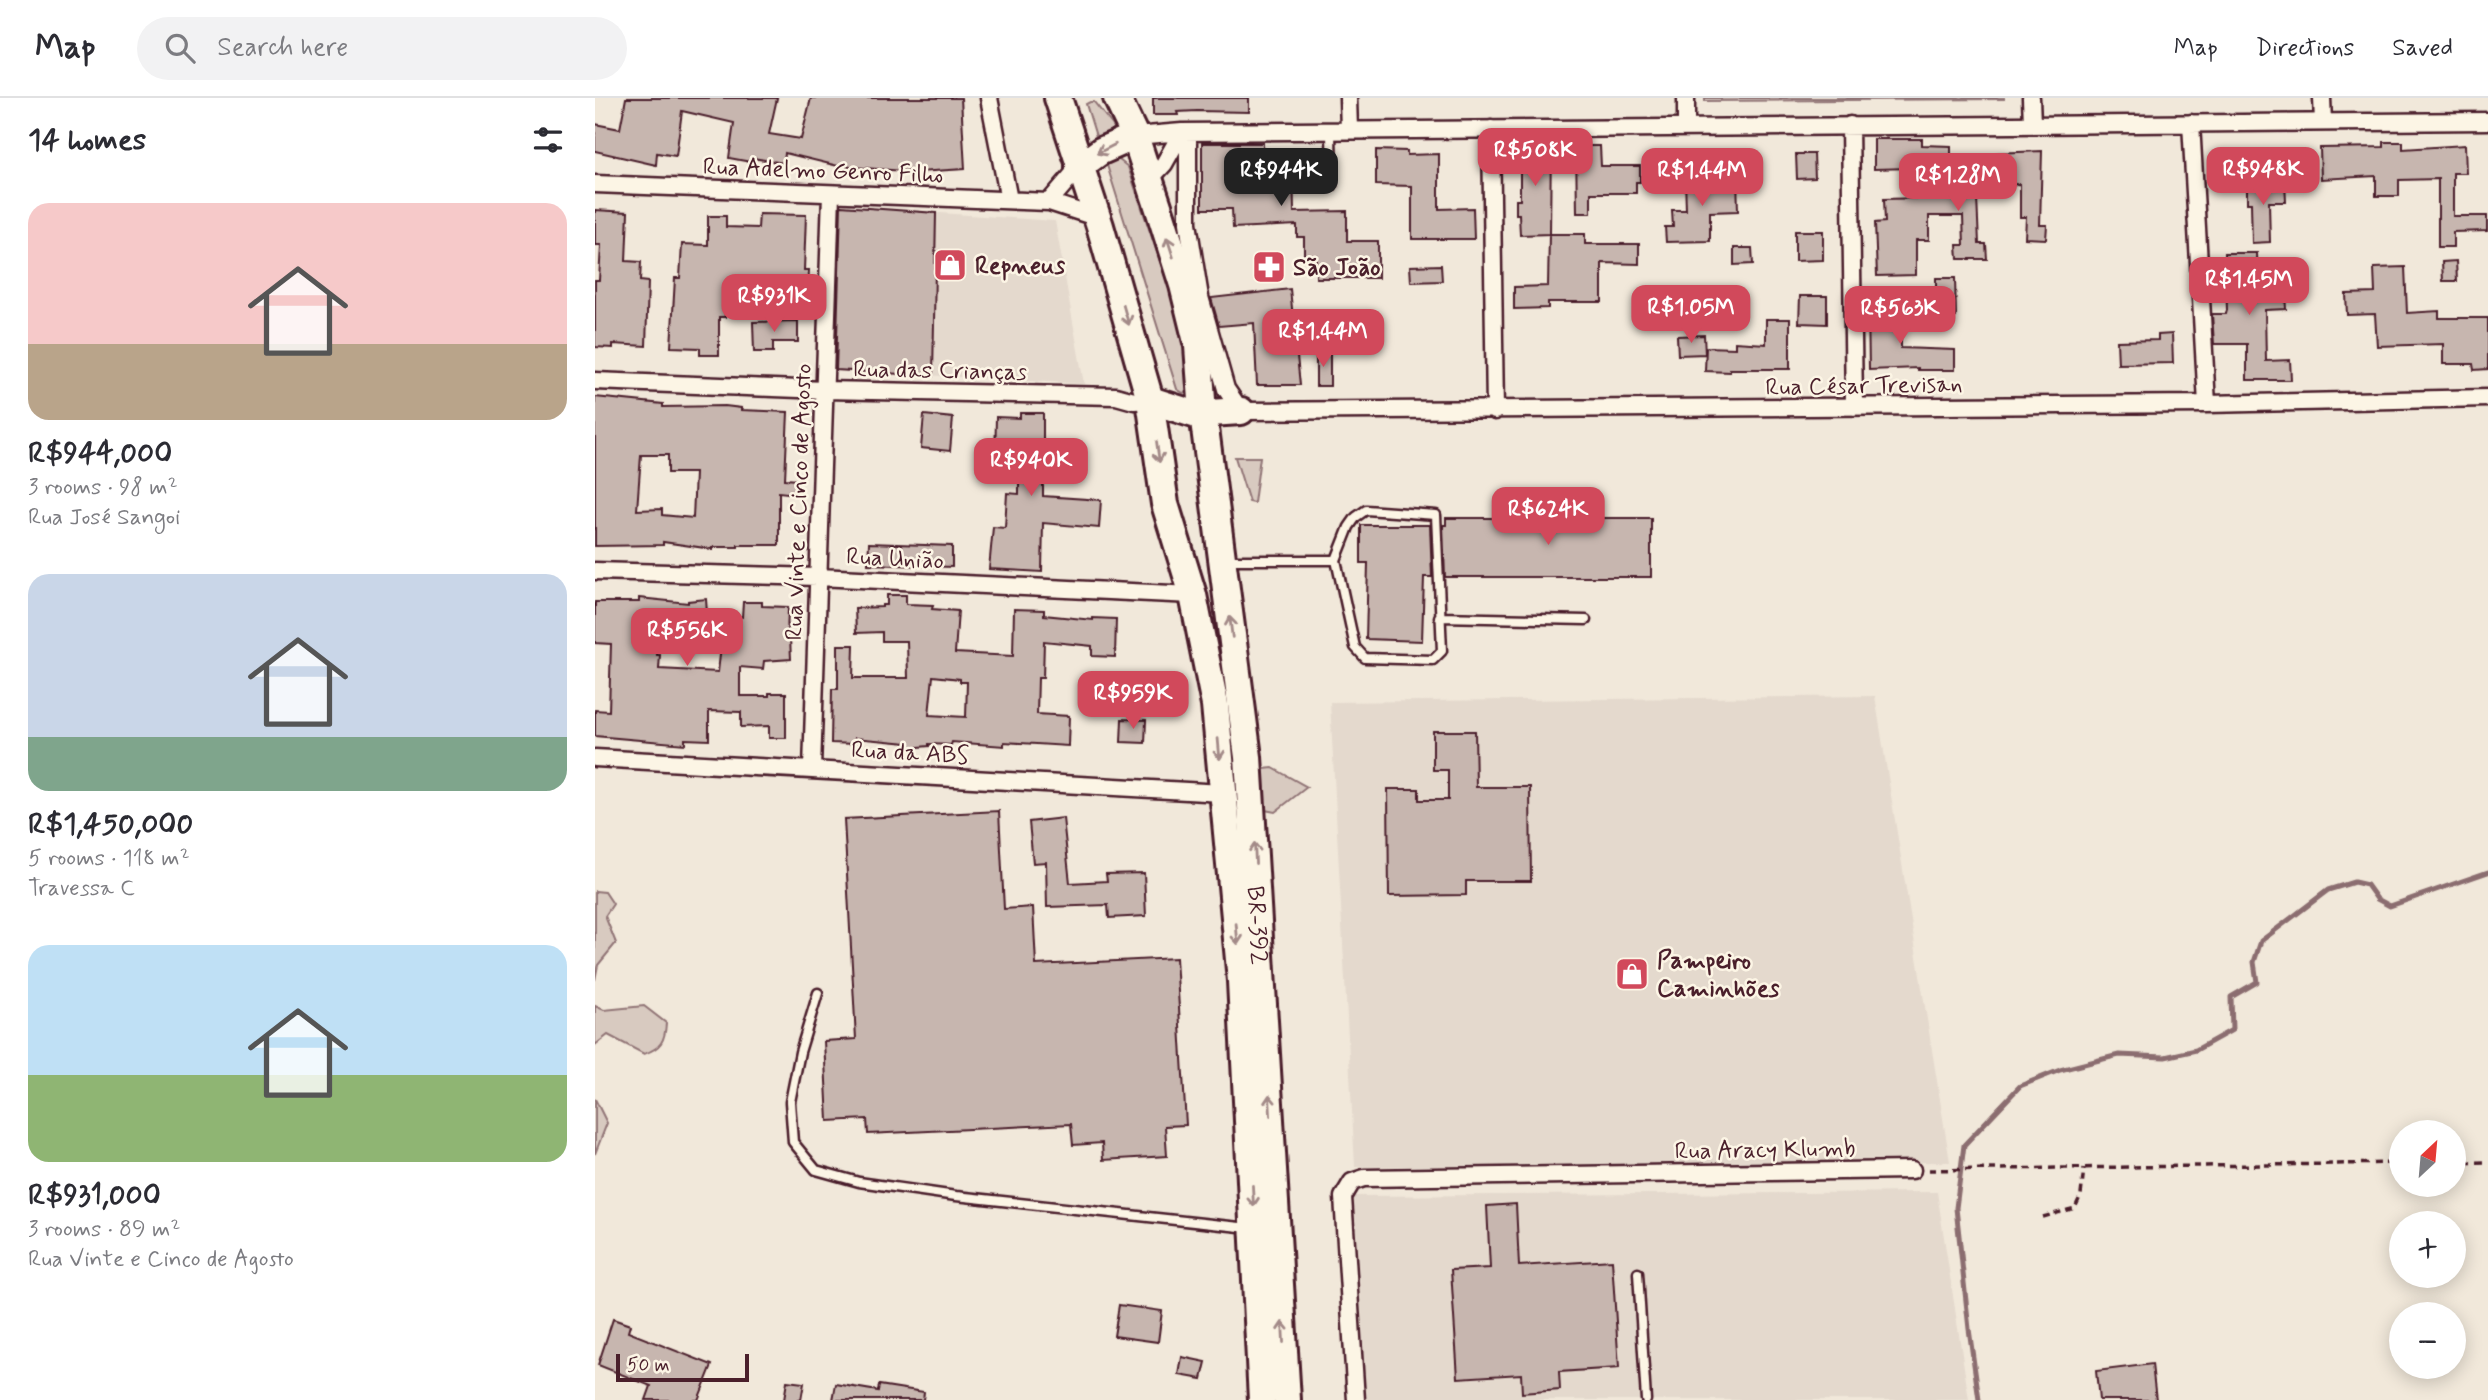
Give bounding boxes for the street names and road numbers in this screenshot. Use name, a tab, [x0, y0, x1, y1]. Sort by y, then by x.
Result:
street label: Rua Adelmo Genro Filho	[702, 152, 944, 191]
street label: Rua das Crianças	[853, 354, 1028, 389]
street label: Rua Vinte e Cinco de Agosto	[779, 363, 820, 641]
street label: Rua César Trevisan	[1765, 369, 1963, 404]
street label: Rua União	[845, 541, 945, 578]
street label: Rua da ABS	[850, 735, 970, 772]
street label: BR-392	[1239, 885, 1275, 966]
street label: Rua Aracy Klumb	[1674, 1133, 1856, 1168]

